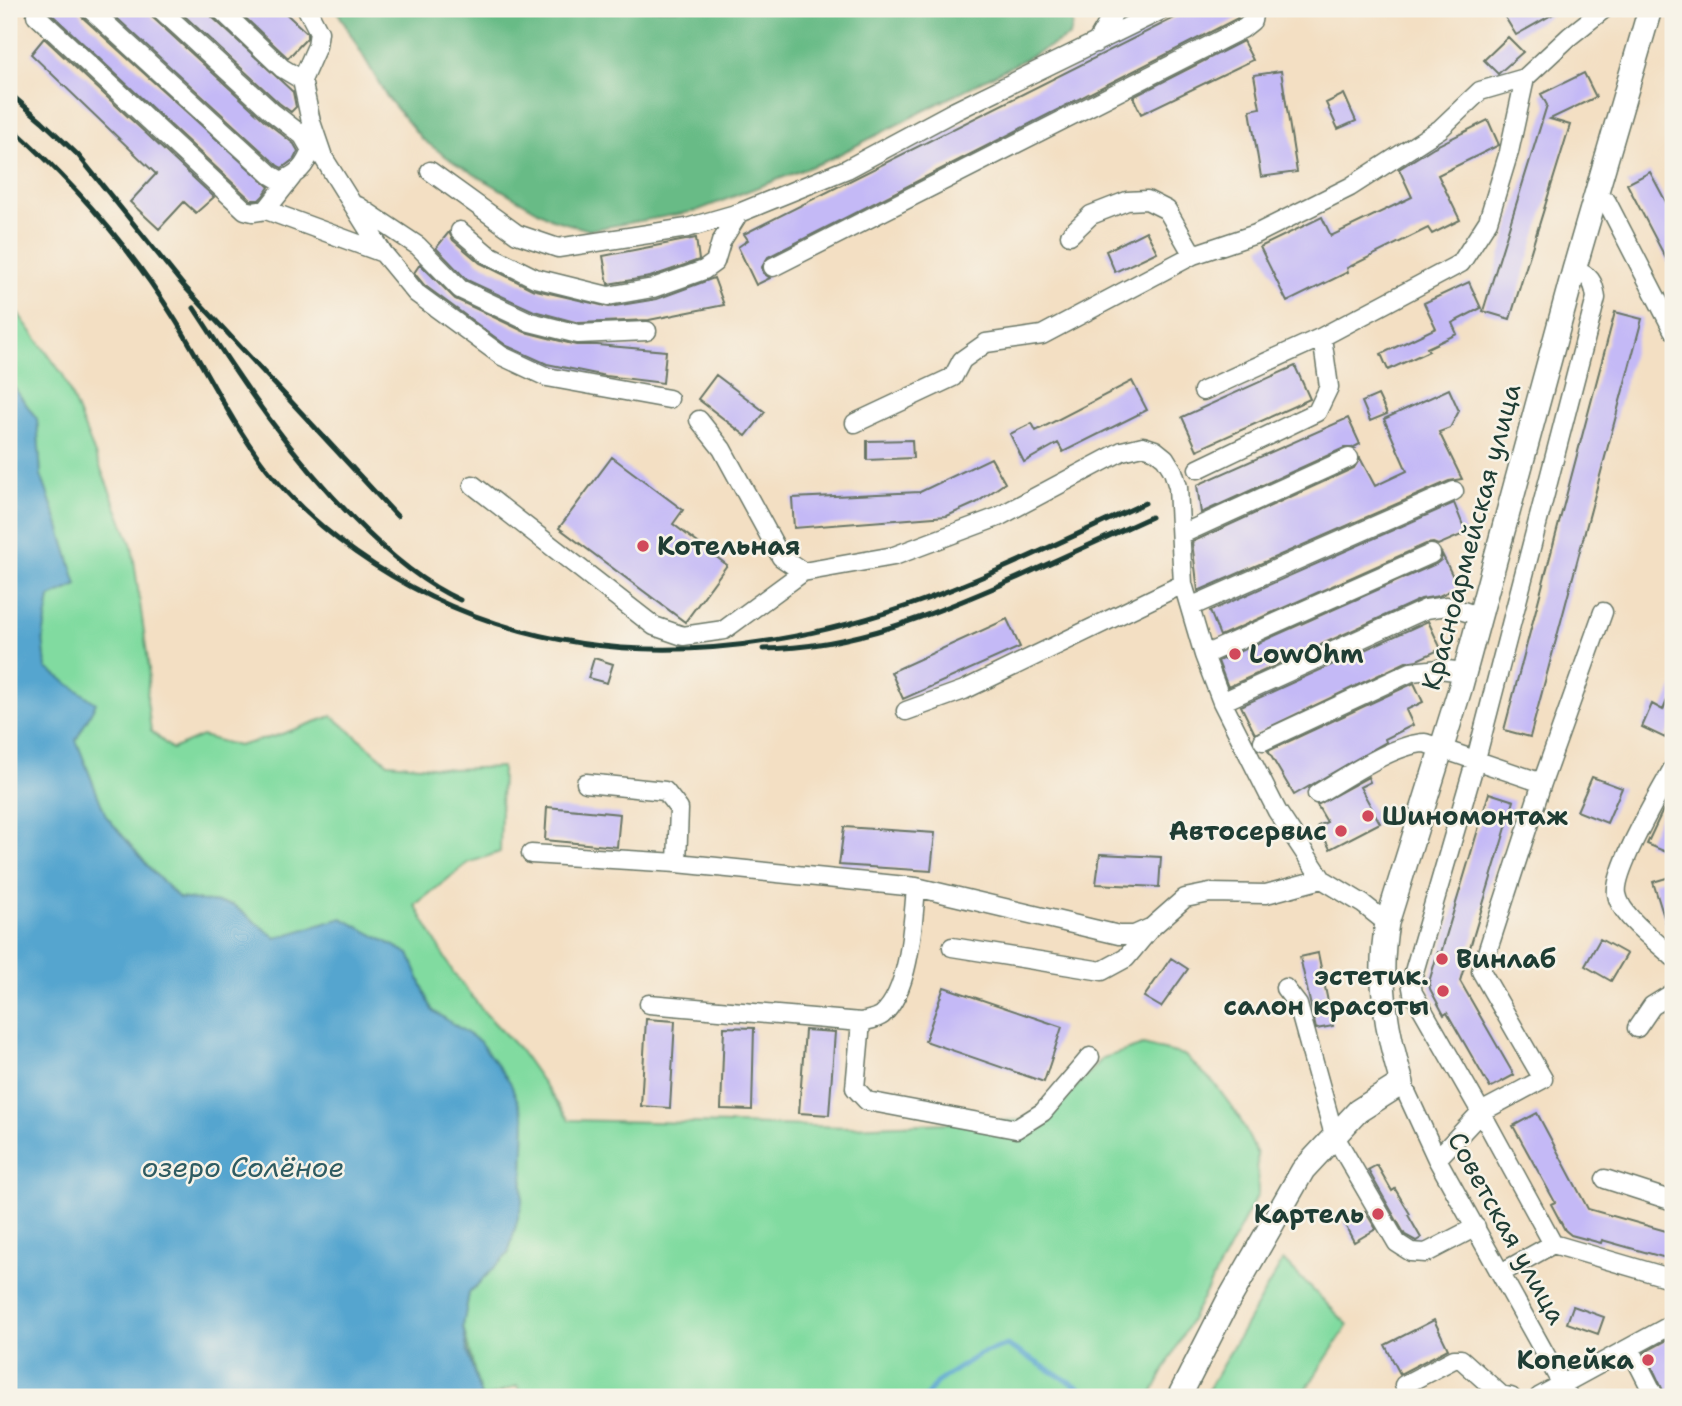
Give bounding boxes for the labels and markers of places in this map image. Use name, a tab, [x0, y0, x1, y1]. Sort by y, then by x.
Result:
place label: Котельная	[657, 528, 800, 563]
marker: Котельная	[635, 538, 651, 554]
place label: LowOhm	[1249, 636, 1364, 671]
marker: LowOhm	[1227, 646, 1243, 662]
place label: Шиномонтаж	[1382, 798, 1568, 833]
marker: Шиномонтаж	[1360, 808, 1376, 824]
place label: Автосервис	[1169, 813, 1327, 848]
marker: Автосервис	[1333, 823, 1349, 839]
place label: Винлаб	[1456, 941, 1556, 976]
marker: Винлаб	[1434, 951, 1450, 967]
place label: эстетик. салон красоты	[1224, 958, 1429, 1023]
marker: эстетик. салон красоты	[1435, 983, 1451, 999]
place label: Картель	[1254, 1196, 1364, 1231]
marker: Картель	[1370, 1206, 1386, 1222]
place label: Копейка	[1517, 1342, 1634, 1377]
marker: Копейка	[1640, 1352, 1656, 1368]

